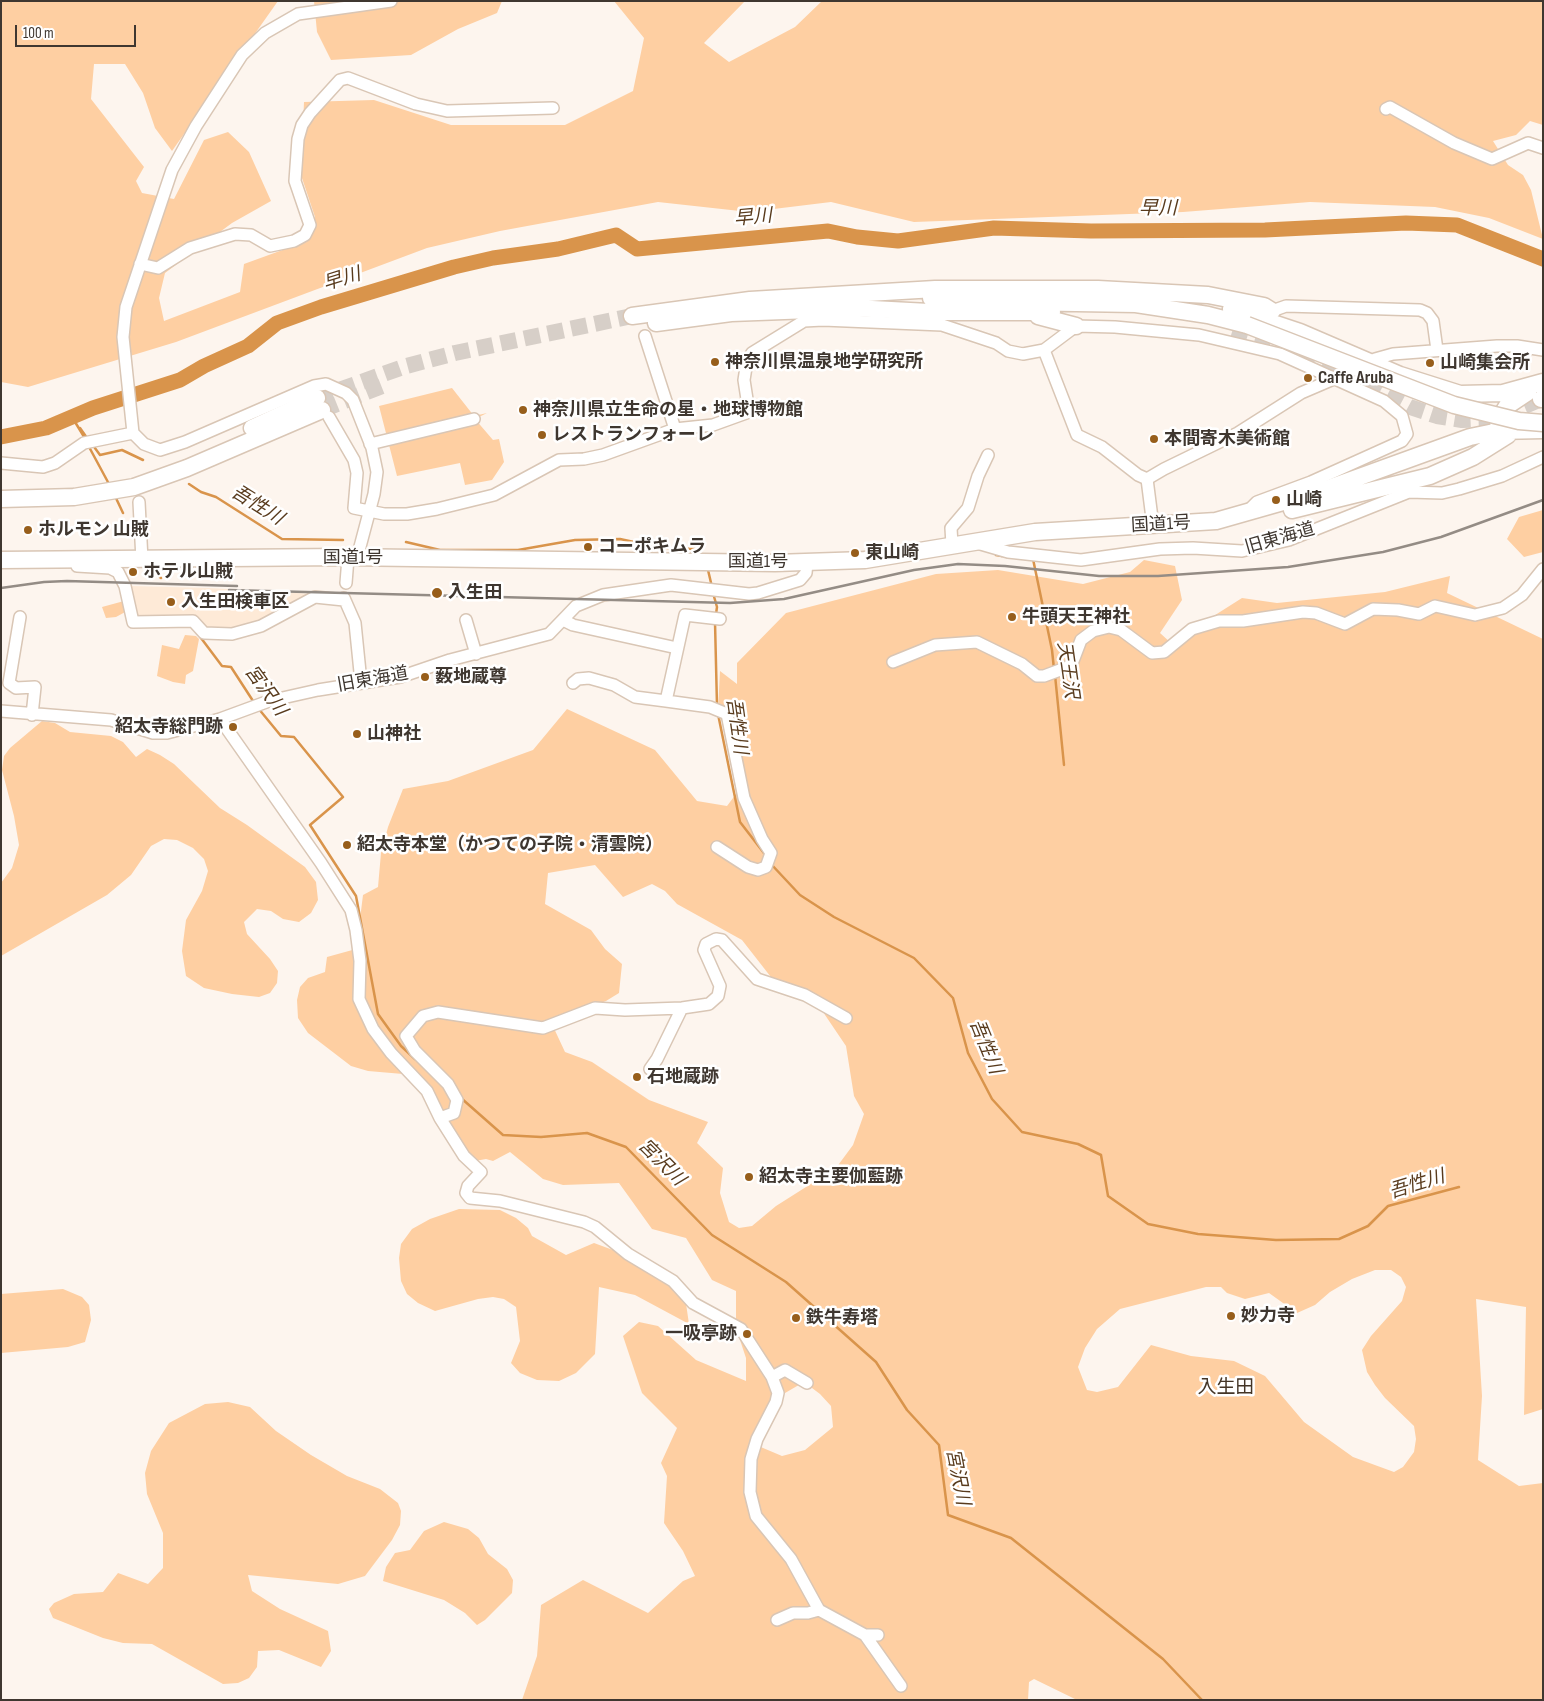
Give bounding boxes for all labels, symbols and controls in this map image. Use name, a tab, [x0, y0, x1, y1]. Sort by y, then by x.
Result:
scale bar	[18, 15, 139, 47]
text: 100 m	[23, 24, 54, 43]
water label: 早川	[1139, 198, 1177, 220]
water label: 早川	[733, 205, 773, 231]
water label: 早川	[320, 264, 364, 296]
place label: 神奈川県温泉地学研究所	[725, 351, 923, 373]
place label: 山崎集会所	[1440, 352, 1530, 374]
marker: 神奈川県温泉地学研究所	[709, 356, 721, 368]
marker: 山崎集会所	[1424, 357, 1436, 369]
place label: Caffe Aruba	[1318, 367, 1393, 389]
marker: Caffe Aruba	[1302, 372, 1314, 384]
place label: 神奈川県立生命の星・地球博物館	[533, 399, 803, 421]
marker: 神奈川県立生命の星・地球博物館	[517, 404, 529, 416]
place label: レストランフォーレ	[552, 424, 714, 446]
place label: 本間寄木美術館	[1164, 428, 1290, 450]
marker: レストランフォーレ	[536, 429, 548, 441]
marker: 本間寄木美術館	[1148, 433, 1160, 445]
water label: 吾性川	[227, 481, 287, 531]
place label: 山崎	[1286, 489, 1322, 511]
marker: 山崎	[1270, 494, 1282, 506]
street label: 国道1号	[1130, 513, 1192, 537]
place label: ホルモン 山賊	[38, 519, 149, 541]
street label: 旧東海道	[1242, 519, 1318, 559]
marker: ホルモン 山賊	[22, 524, 34, 536]
place label: コーポキムラ	[598, 536, 706, 558]
marker: コーポキムラ	[582, 541, 594, 553]
place label: 東山崎	[865, 542, 919, 564]
street label: 国道1号	[323, 547, 383, 569]
marker: 東山崎	[849, 547, 861, 559]
street label: 国道1号	[728, 551, 788, 573]
place label: ホテル山賊	[143, 561, 233, 583]
marker: ホテル山賊	[127, 566, 139, 578]
place label: 入生田	[448, 582, 502, 604]
marker: 入生田	[430, 586, 444, 600]
place label: 入生田検車区	[181, 591, 289, 613]
marker: 入生田検車区	[165, 596, 177, 608]
place label: 牛頭天王神社	[1022, 606, 1130, 628]
marker: 牛頭天王神社	[1006, 611, 1018, 623]
water label: 天王沢	[1052, 640, 1082, 700]
water label: 宮沢川	[239, 661, 291, 721]
street label: 旧東海道	[336, 663, 410, 697]
place label: 薮地蔵尊	[435, 666, 507, 688]
marker: 薮地蔵尊	[419, 671, 431, 683]
water label: 吾性川	[721, 696, 751, 756]
place label: 紹太寺総門跡	[115, 716, 223, 738]
marker: 紹太寺総門跡	[227, 721, 239, 733]
place label: 山神社	[367, 723, 421, 745]
marker: 山神社	[351, 728, 363, 740]
place label: 紹太寺本堂（かつての子院・清雲院）	[357, 834, 663, 856]
marker: 紹太寺本堂（かつての子院・清雲院）	[341, 839, 353, 851]
water label: 吾性川	[964, 1016, 1006, 1078]
place label: 石地蔵跡	[647, 1066, 719, 1088]
marker: 石地蔵跡	[631, 1071, 643, 1083]
water label: 宮沢川	[633, 1135, 689, 1191]
place label: 紹太寺主要伽藍跡	[759, 1166, 903, 1188]
water label: 吾性川	[1386, 1166, 1448, 1204]
marker: 紹太寺主要伽藍跡	[743, 1171, 755, 1183]
place label: 妙力寺	[1241, 1305, 1295, 1327]
place label: 鉄牛寿塔	[806, 1307, 878, 1329]
marker: 妙力寺	[1225, 1310, 1237, 1322]
marker: 鉄牛寿塔	[790, 1312, 802, 1324]
place label: 一吸亭跡	[665, 1323, 737, 1345]
marker: 一吸亭跡	[741, 1328, 753, 1340]
district label: 入生田	[1198, 1377, 1254, 1399]
water label: 宮沢川	[940, 1447, 974, 1507]

